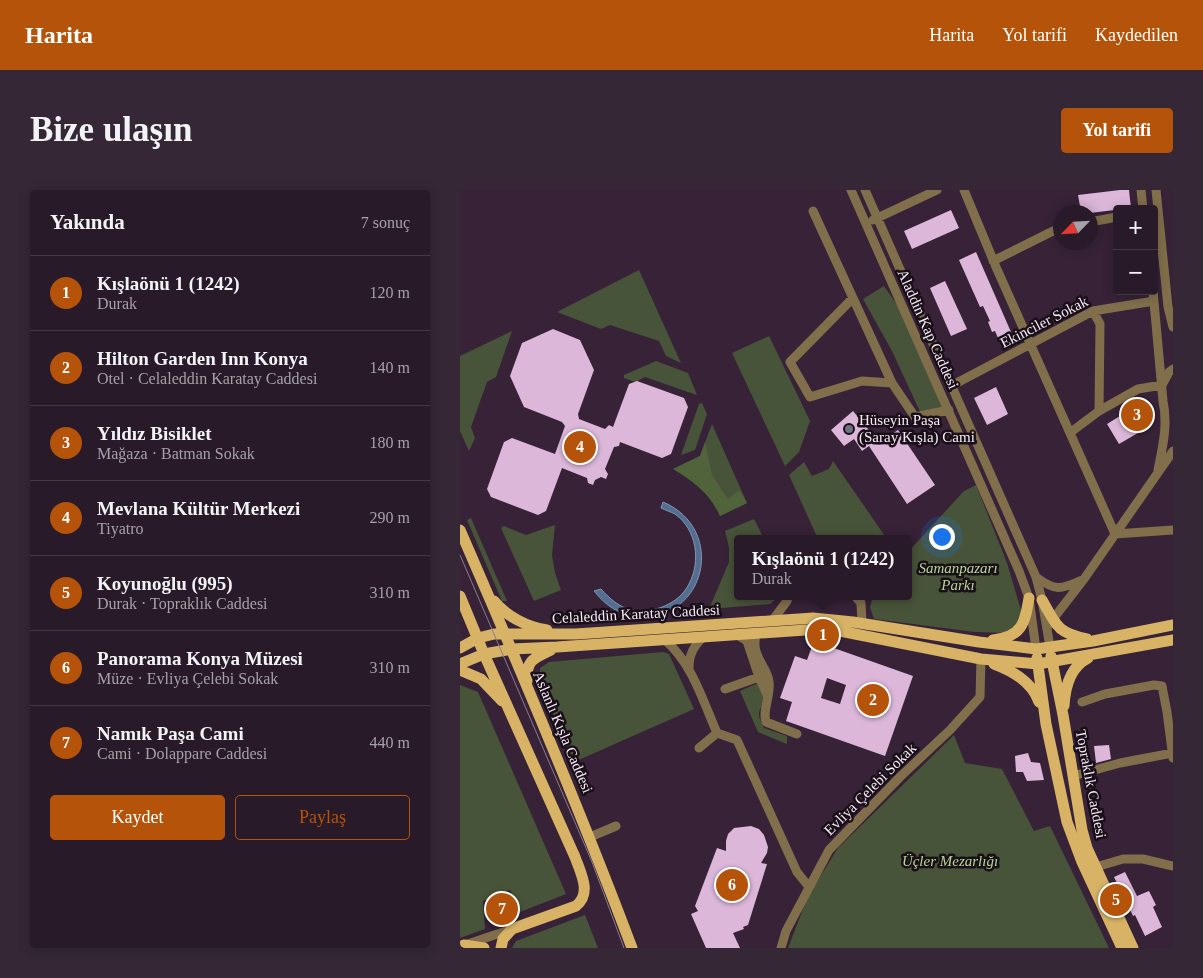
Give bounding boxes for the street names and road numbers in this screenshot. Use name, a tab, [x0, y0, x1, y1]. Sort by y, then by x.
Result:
street label: Aladdin Kap Caddesi	[894, 267, 962, 391]
street label: Ekinciler Sokak	[997, 293, 1091, 351]
street label: Celaleddin Karatay Caddesi	[552, 602, 720, 626]
street label: Aslanlı Kışla Caddesi	[530, 669, 596, 795]
street label: Topraklık Caddesi	[1073, 728, 1109, 840]
street label: Evliya Çelebi Sokak	[821, 739, 920, 838]

